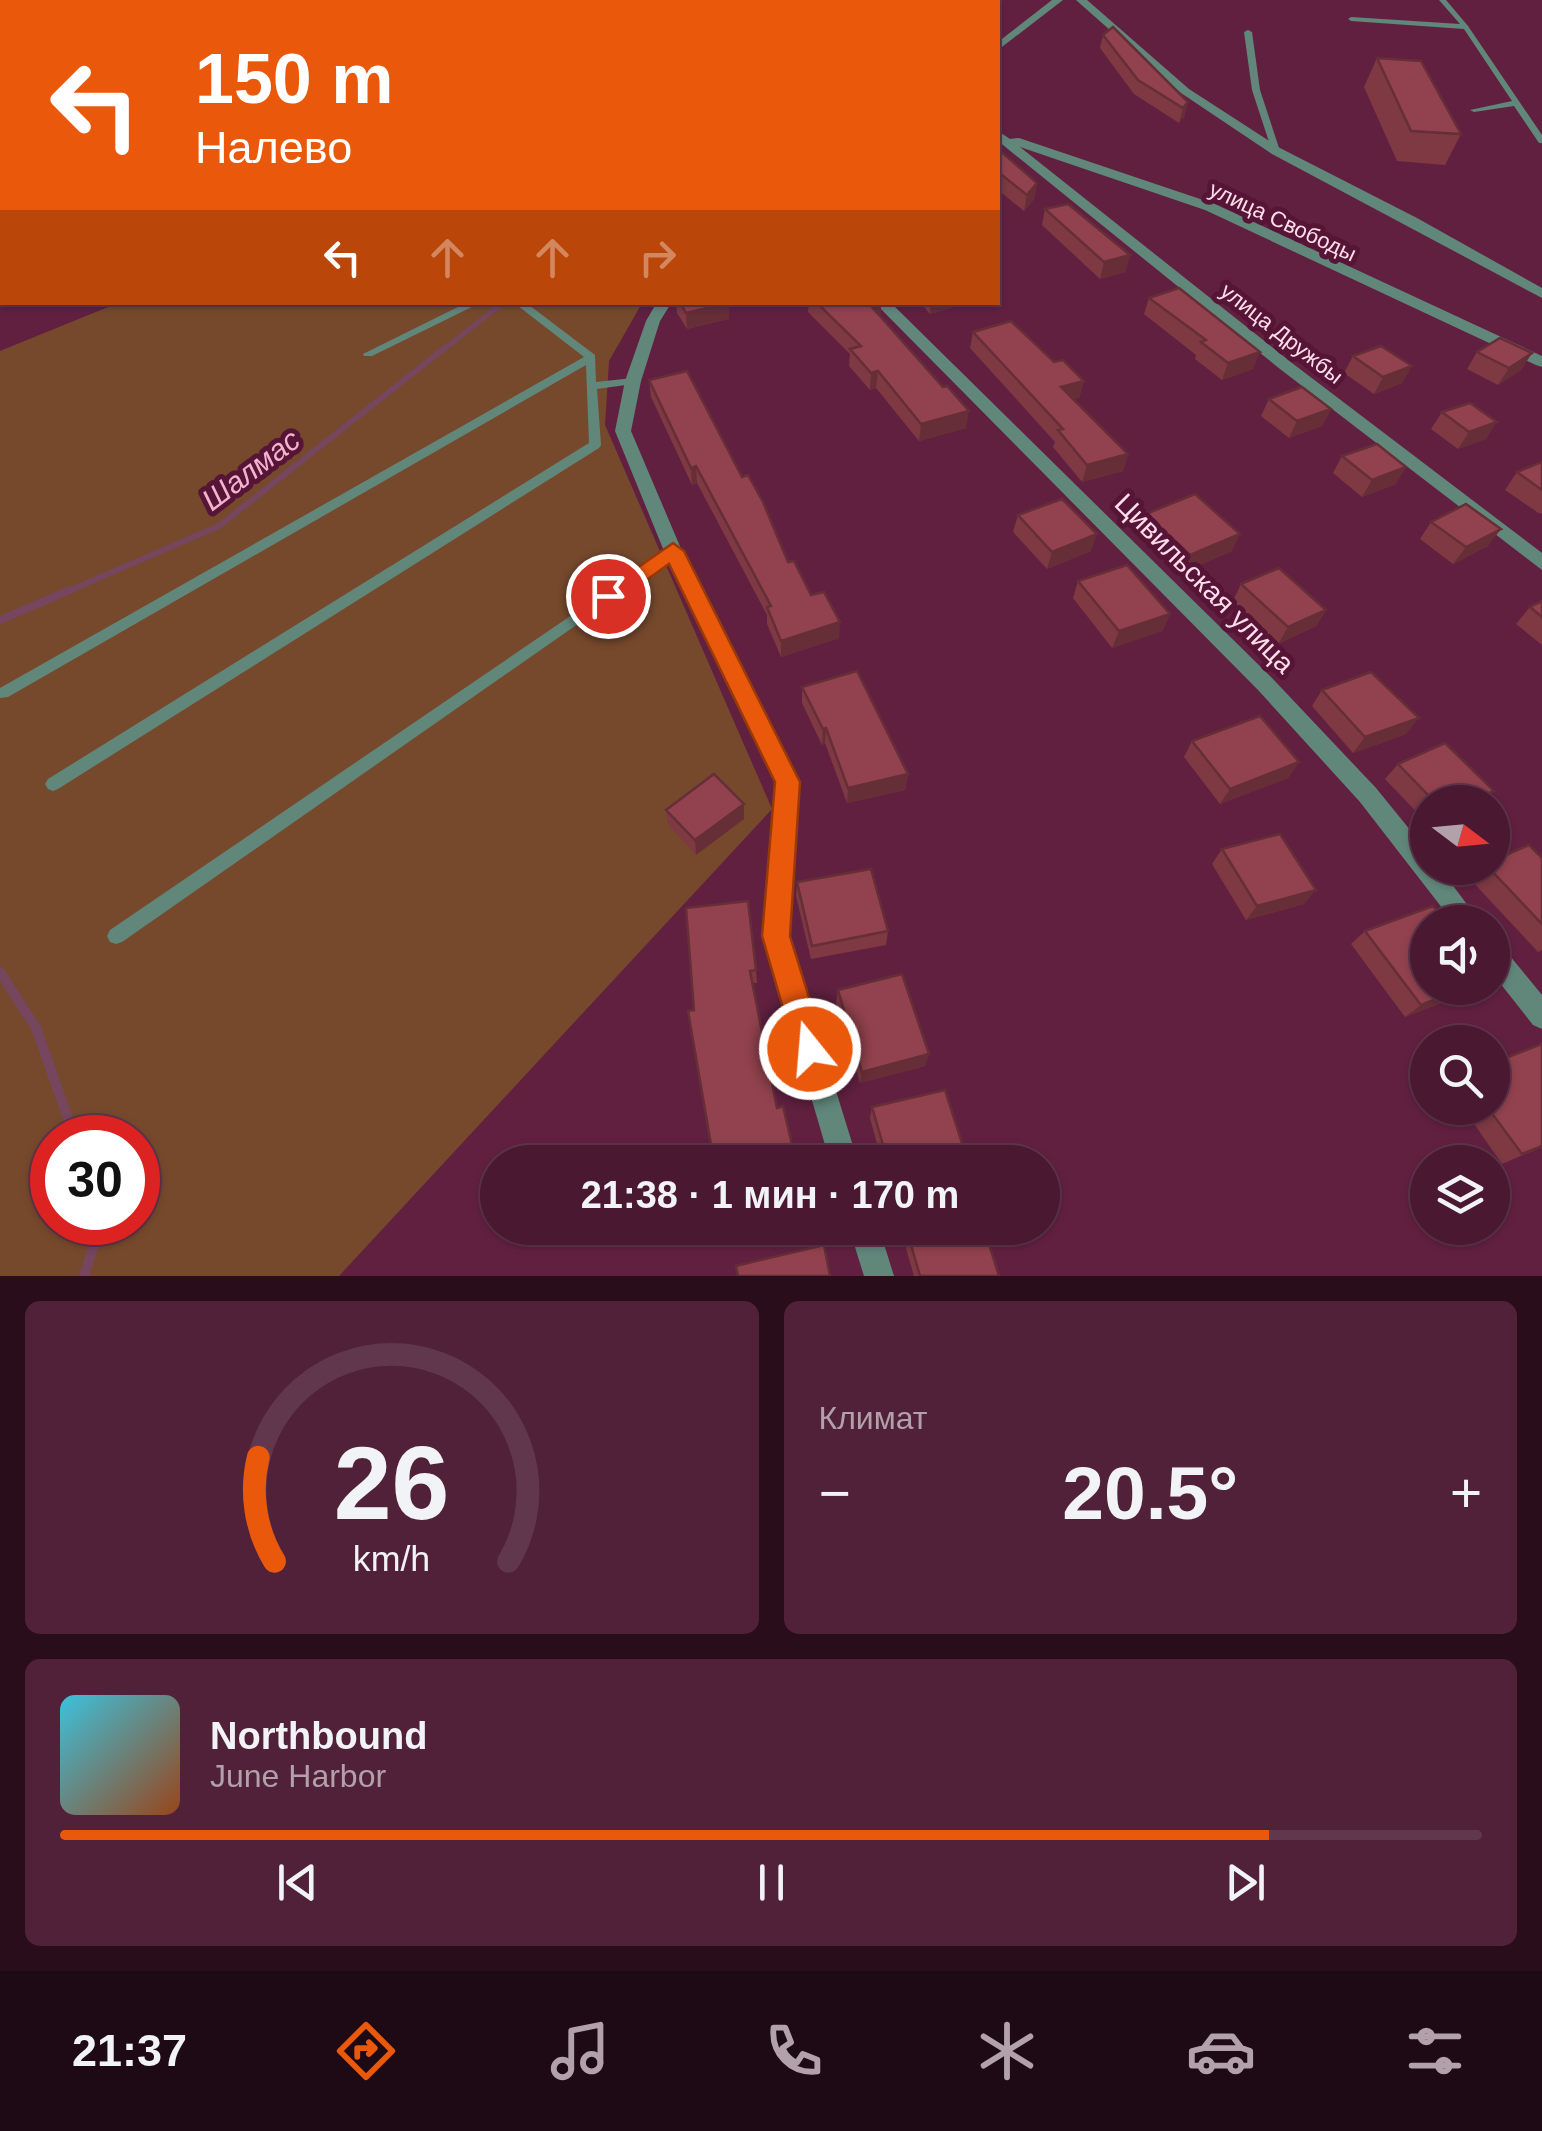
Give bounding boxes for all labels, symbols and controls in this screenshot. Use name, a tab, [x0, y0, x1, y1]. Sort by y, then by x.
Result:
icon: left	[30, 40, 160, 170]
text: 150 m	[195, 40, 393, 118]
text: Налево	[195, 122, 352, 173]
street label: улица Свободы	[1205, 176, 1360, 266]
icon: left	[315, 230, 370, 285]
icon: ahead	[420, 230, 475, 285]
icon: ahead	[525, 230, 580, 285]
icon: right	[630, 230, 685, 285]
street label: улица Дружбы	[1216, 278, 1348, 389]
water label: Шалмас	[196, 422, 306, 517]
street label: Цивильская улица	[1109, 487, 1301, 680]
pin	[566, 554, 651, 639]
icon: arrive	[581, 569, 636, 624]
north arrow	[1410, 785, 1510, 885]
map controls	[1410, 785, 1510, 1245]
button: sound	[1410, 905, 1510, 1005]
position arrow	[758, 997, 862, 1101]
button: search	[1410, 1025, 1510, 1125]
speed limit sign: 30	[30, 1115, 160, 1245]
button: layers	[1410, 1145, 1510, 1245]
text: 21:38 · 1 мин · 170 m	[581, 1174, 959, 1216]
text: Климат	[819, 1400, 927, 1436]
text: 26	[334, 1425, 450, 1541]
text: 20.5°	[1062, 1451, 1238, 1535]
text: −	[819, 1462, 851, 1524]
text: +	[1450, 1462, 1482, 1524]
text: km/h	[353, 1539, 430, 1579]
text: Northbound	[210, 1715, 427, 1757]
text: June Harbor	[210, 1758, 386, 1794]
icon: previous	[270, 1855, 325, 1910]
icon: pause	[744, 1855, 799, 1910]
icon: next	[1218, 1855, 1273, 1910]
icon: directions	[331, 2016, 401, 2086]
icon: music	[545, 2016, 615, 2086]
icon: phone	[759, 2016, 829, 2086]
icon: climate	[972, 2016, 1042, 2086]
icon: car	[1186, 2016, 1256, 2086]
icon: filters	[1400, 2016, 1470, 2086]
text: 21:37	[72, 2025, 187, 2076]

